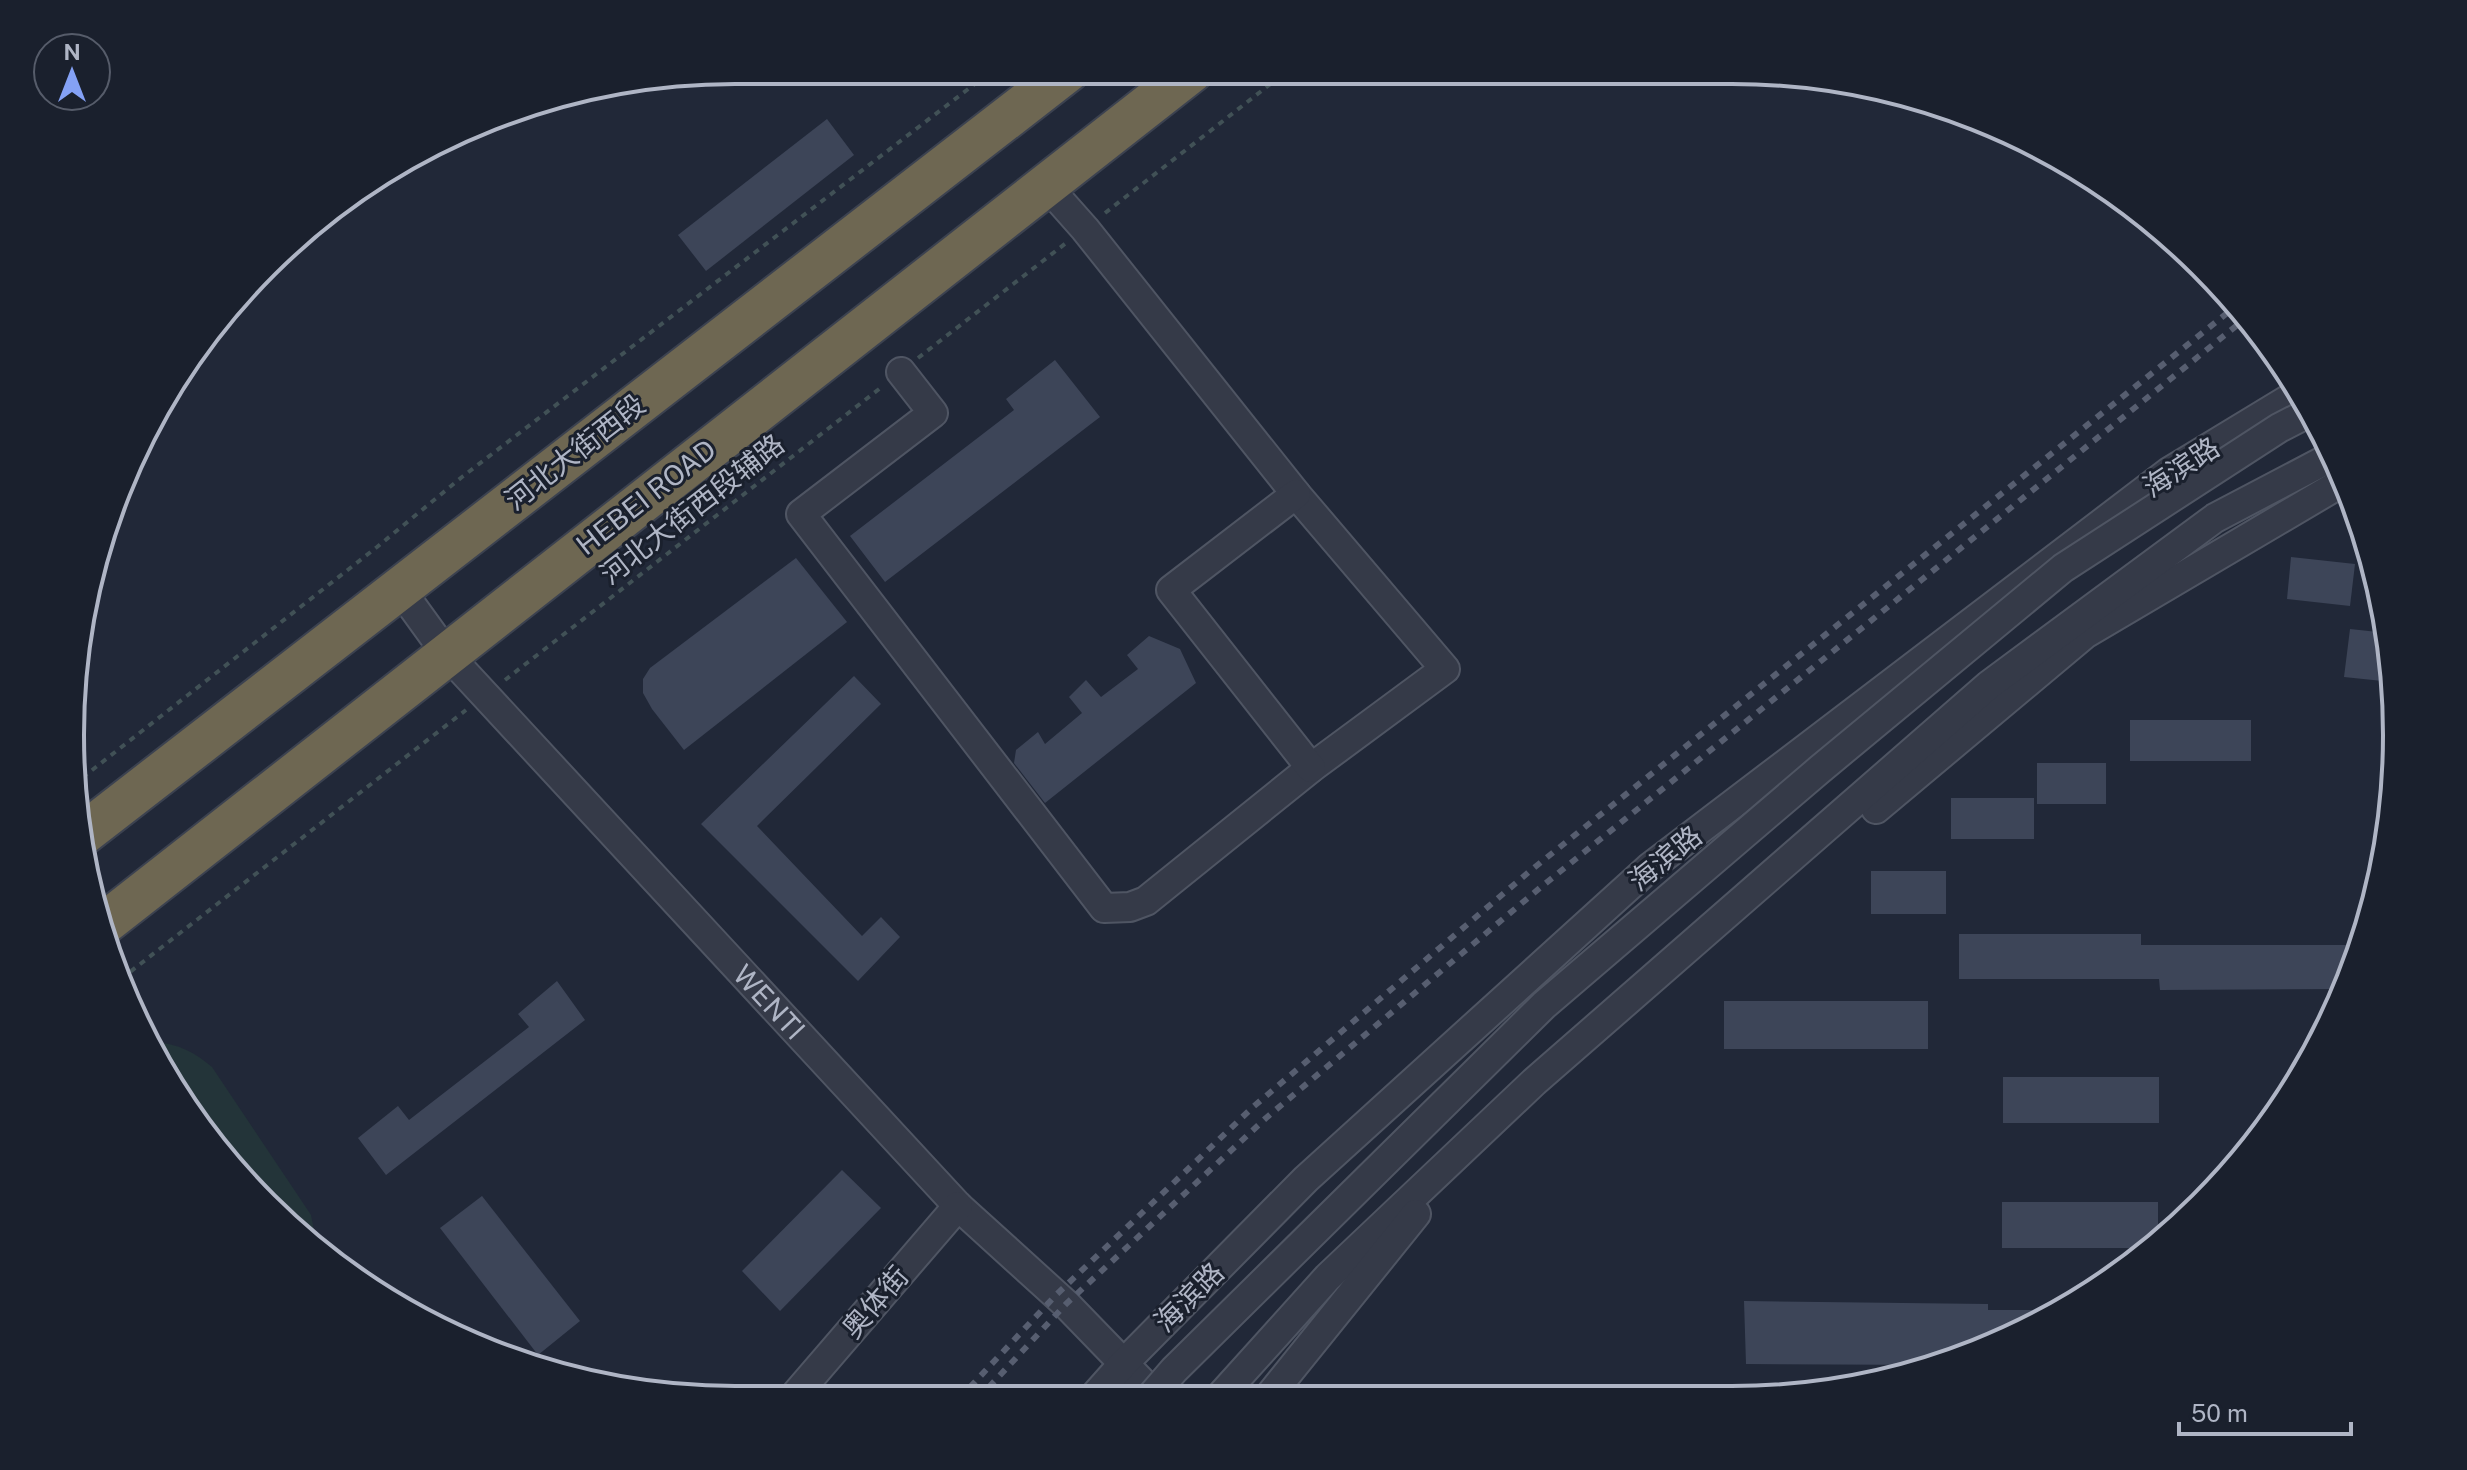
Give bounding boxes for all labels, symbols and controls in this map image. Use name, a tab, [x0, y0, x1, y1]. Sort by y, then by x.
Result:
north arrow	[32, 32, 112, 112]
text: N	[63, 39, 81, 65]
street label: 河北大街西段	[498, 387, 651, 516]
street label: 河北大街西段辅路	[593, 427, 790, 591]
street label: 海滨路	[2137, 430, 2225, 503]
street label: HEBEI ROAD	[569, 432, 722, 561]
street label: 海滨路	[1622, 818, 1708, 897]
street label: WENTI	[727, 958, 812, 1046]
street label: 海滨路	[1147, 1255, 1230, 1338]
street label: 奥体街	[835, 1259, 915, 1344]
scale bar	[2179, 1386, 2351, 1436]
text: 50 m	[2191, 1399, 2248, 1427]

